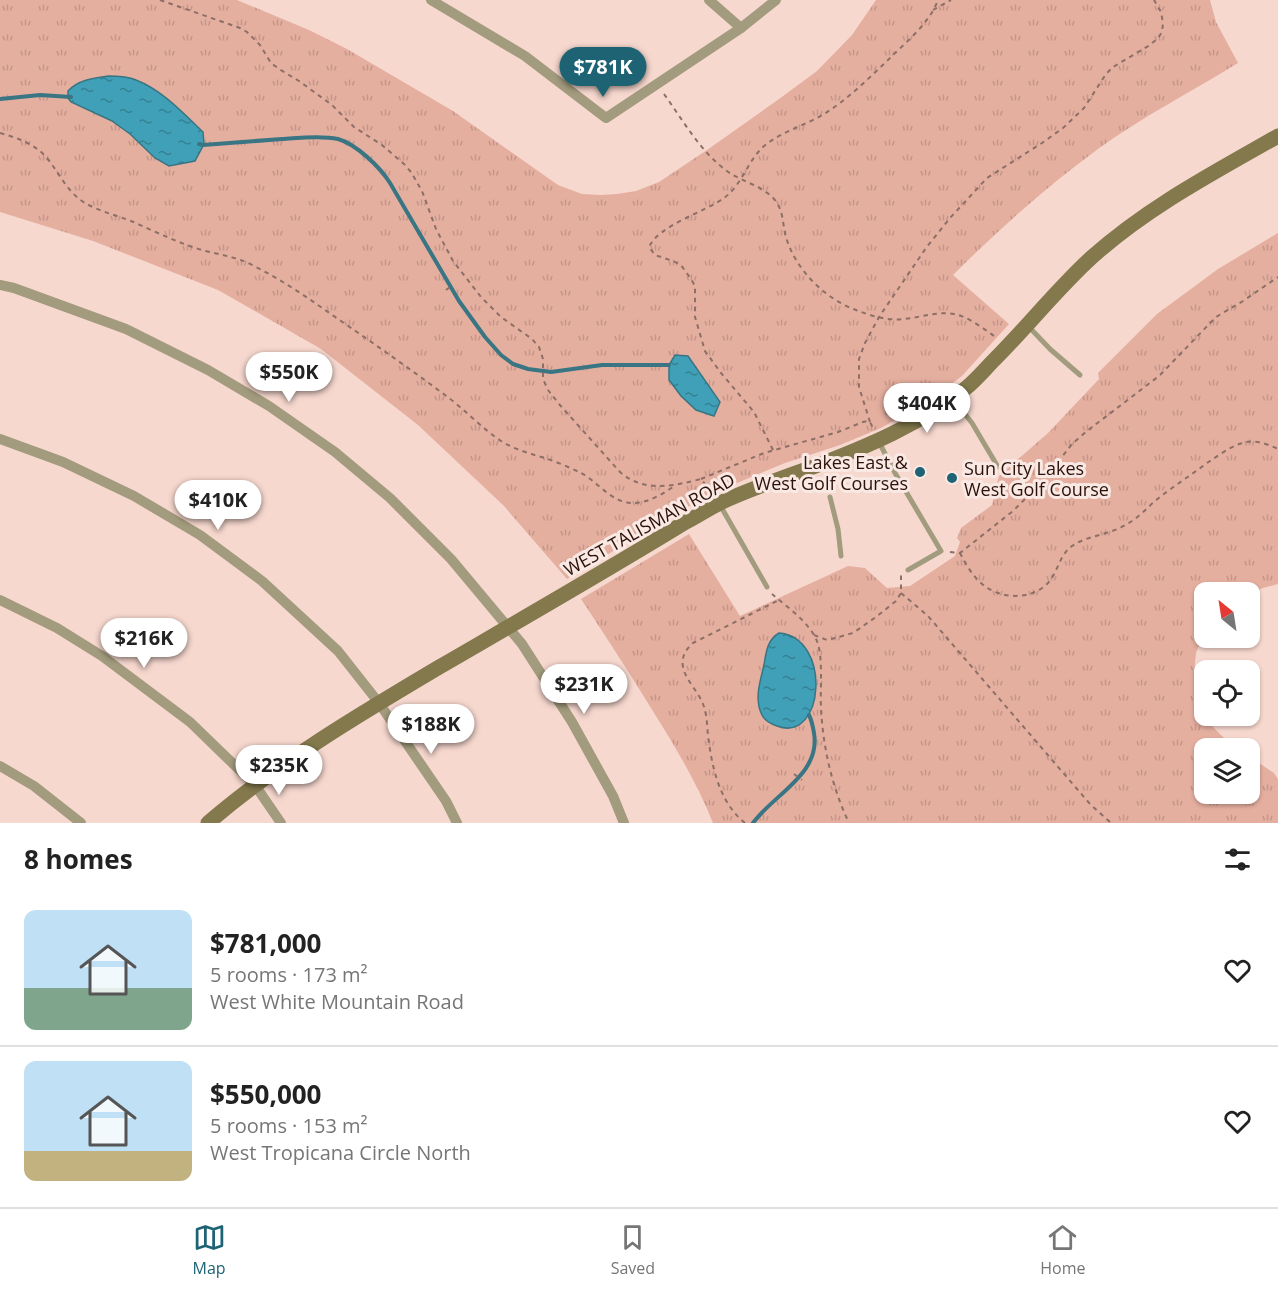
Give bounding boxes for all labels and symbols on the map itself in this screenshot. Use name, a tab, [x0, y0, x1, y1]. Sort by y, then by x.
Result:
pin: $781K	[561, 47, 645, 98]
pin: $550K	[247, 352, 331, 403]
pin: $404K	[885, 383, 969, 434]
place label: Lakes East & West Golf Courses	[755, 450, 909, 495]
place label: Sun City Lakes West Golf Course	[964, 456, 1109, 501]
marker: Lakes East & West Golf Courses	[913, 465, 927, 479]
street label: WEST TALISMAN ROAD	[559, 467, 739, 581]
marker: Sun City Lakes West Golf Course	[945, 471, 959, 485]
pin: $410K	[176, 480, 260, 531]
north arrow	[1194, 582, 1260, 648]
pin: $216K	[102, 618, 186, 669]
pin: $231K	[542, 664, 626, 715]
pin: $188K	[389, 704, 473, 755]
pin: $235K	[237, 745, 321, 796]

